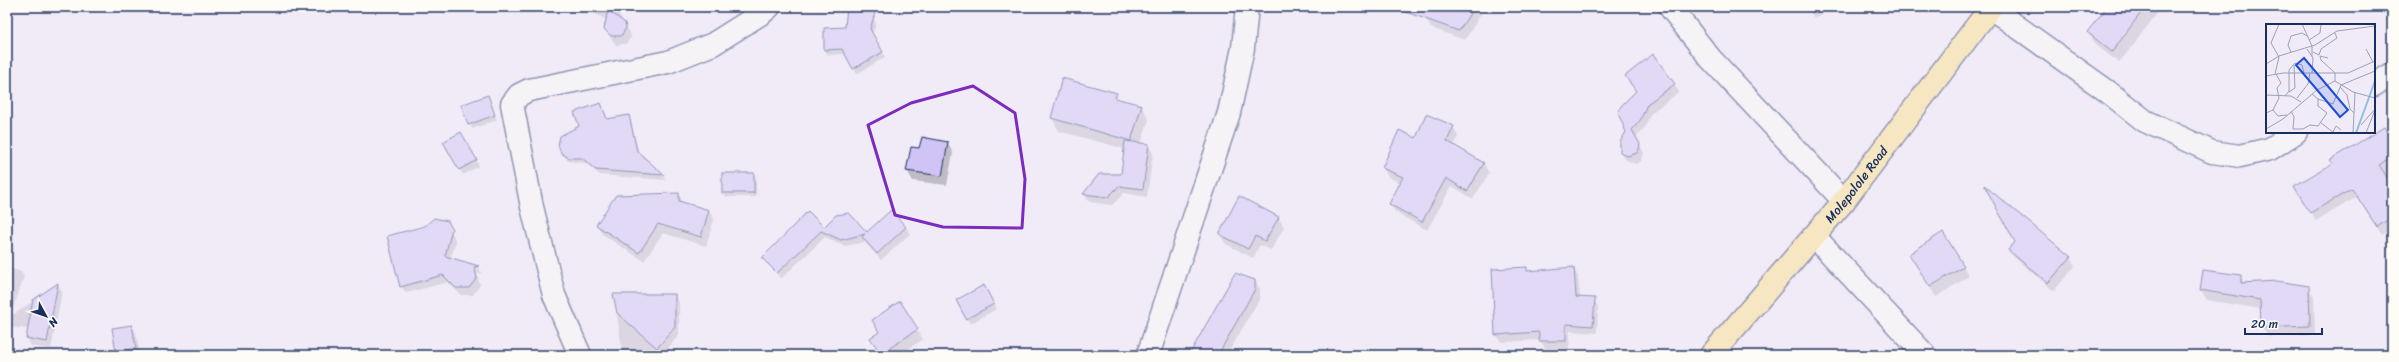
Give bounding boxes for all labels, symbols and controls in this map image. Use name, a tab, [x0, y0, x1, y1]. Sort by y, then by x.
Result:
inset map	[2266, 24, 2375, 133]
street label: Molepolole Road	[1819, 140, 1895, 228]
north arrow	[26, 296, 66, 336]
scale bar	[2245, 310, 2322, 336]
text: N	[43, 312, 64, 331]
text: 20 m	[2251, 313, 2278, 335]

